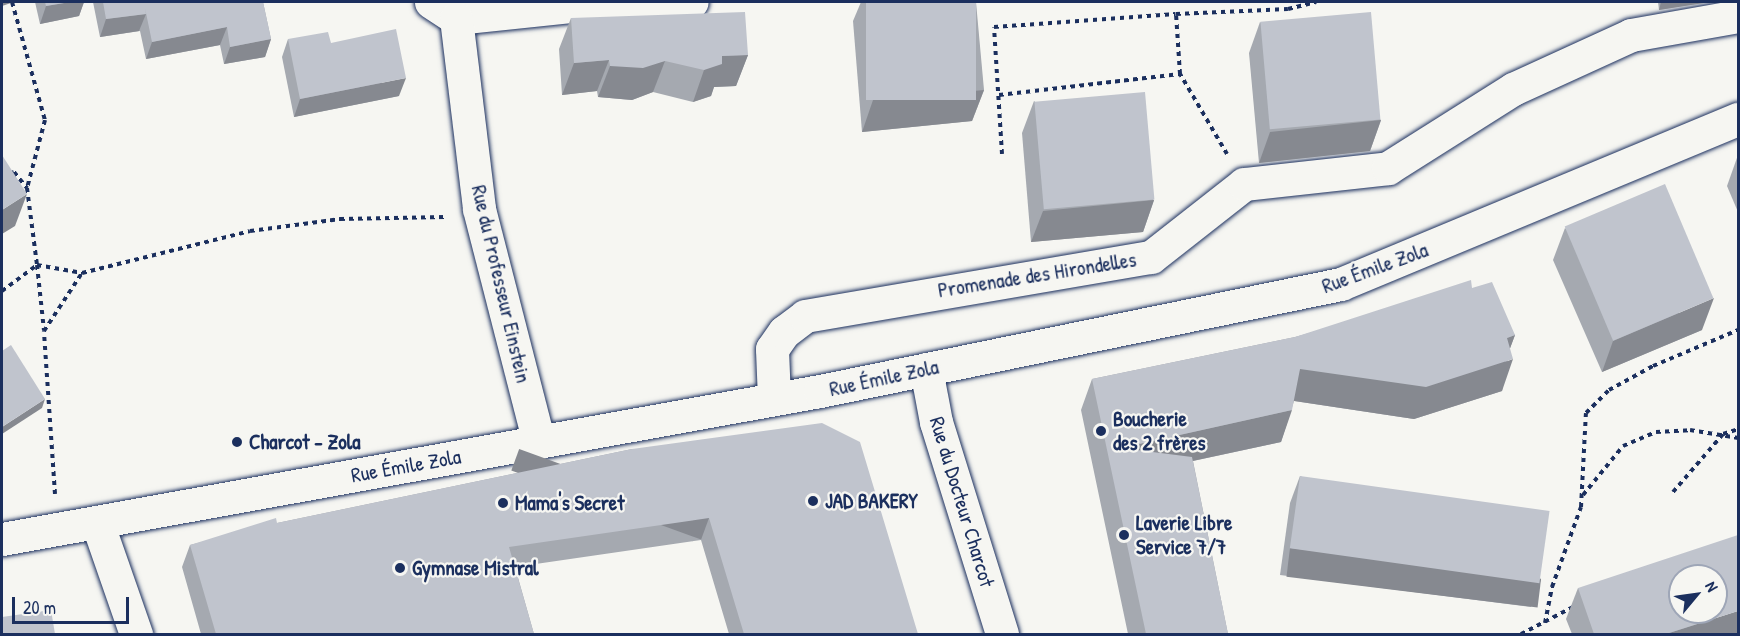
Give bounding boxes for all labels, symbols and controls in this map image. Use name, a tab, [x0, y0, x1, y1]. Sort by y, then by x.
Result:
street label: Rue du Professeur Einstein	[466, 183, 536, 385]
street label: Rue Émile Zola	[1318, 237, 1432, 299]
street label: Promenade des Hirondelles	[936, 247, 1138, 303]
street label: Rue Émile Zola	[827, 354, 941, 402]
place label: Boucherie des 2 frères	[1113, 406, 1206, 456]
street label: Rue du Docteur Charcot	[924, 414, 1000, 590]
marker: Boucherie des 2 frères	[1094, 424, 1108, 438]
place label: Charcot - Zola	[249, 429, 361, 455]
marker: Charcot - Zola	[230, 435, 244, 449]
street label: Rue Émile Zola	[349, 444, 463, 488]
place label: JAD BAKERY	[825, 488, 918, 514]
place label: Mama's Secret	[515, 490, 624, 516]
marker: JAD BAKERY	[806, 494, 820, 508]
marker: Mama's Secret	[496, 496, 510, 510]
place label: Laverie Libre Service 7/7	[1136, 510, 1232, 560]
marker: Laverie Libre Service 7/7	[1117, 528, 1131, 542]
place label: Gymnase Mistral	[412, 555, 539, 581]
marker: Gymnase Mistral	[393, 561, 407, 575]
north arrow	[1668, 564, 1728, 624]
text: N	[1700, 577, 1724, 595]
scale bar	[15, 585, 132, 623]
text: 20 m	[23, 595, 56, 620]

